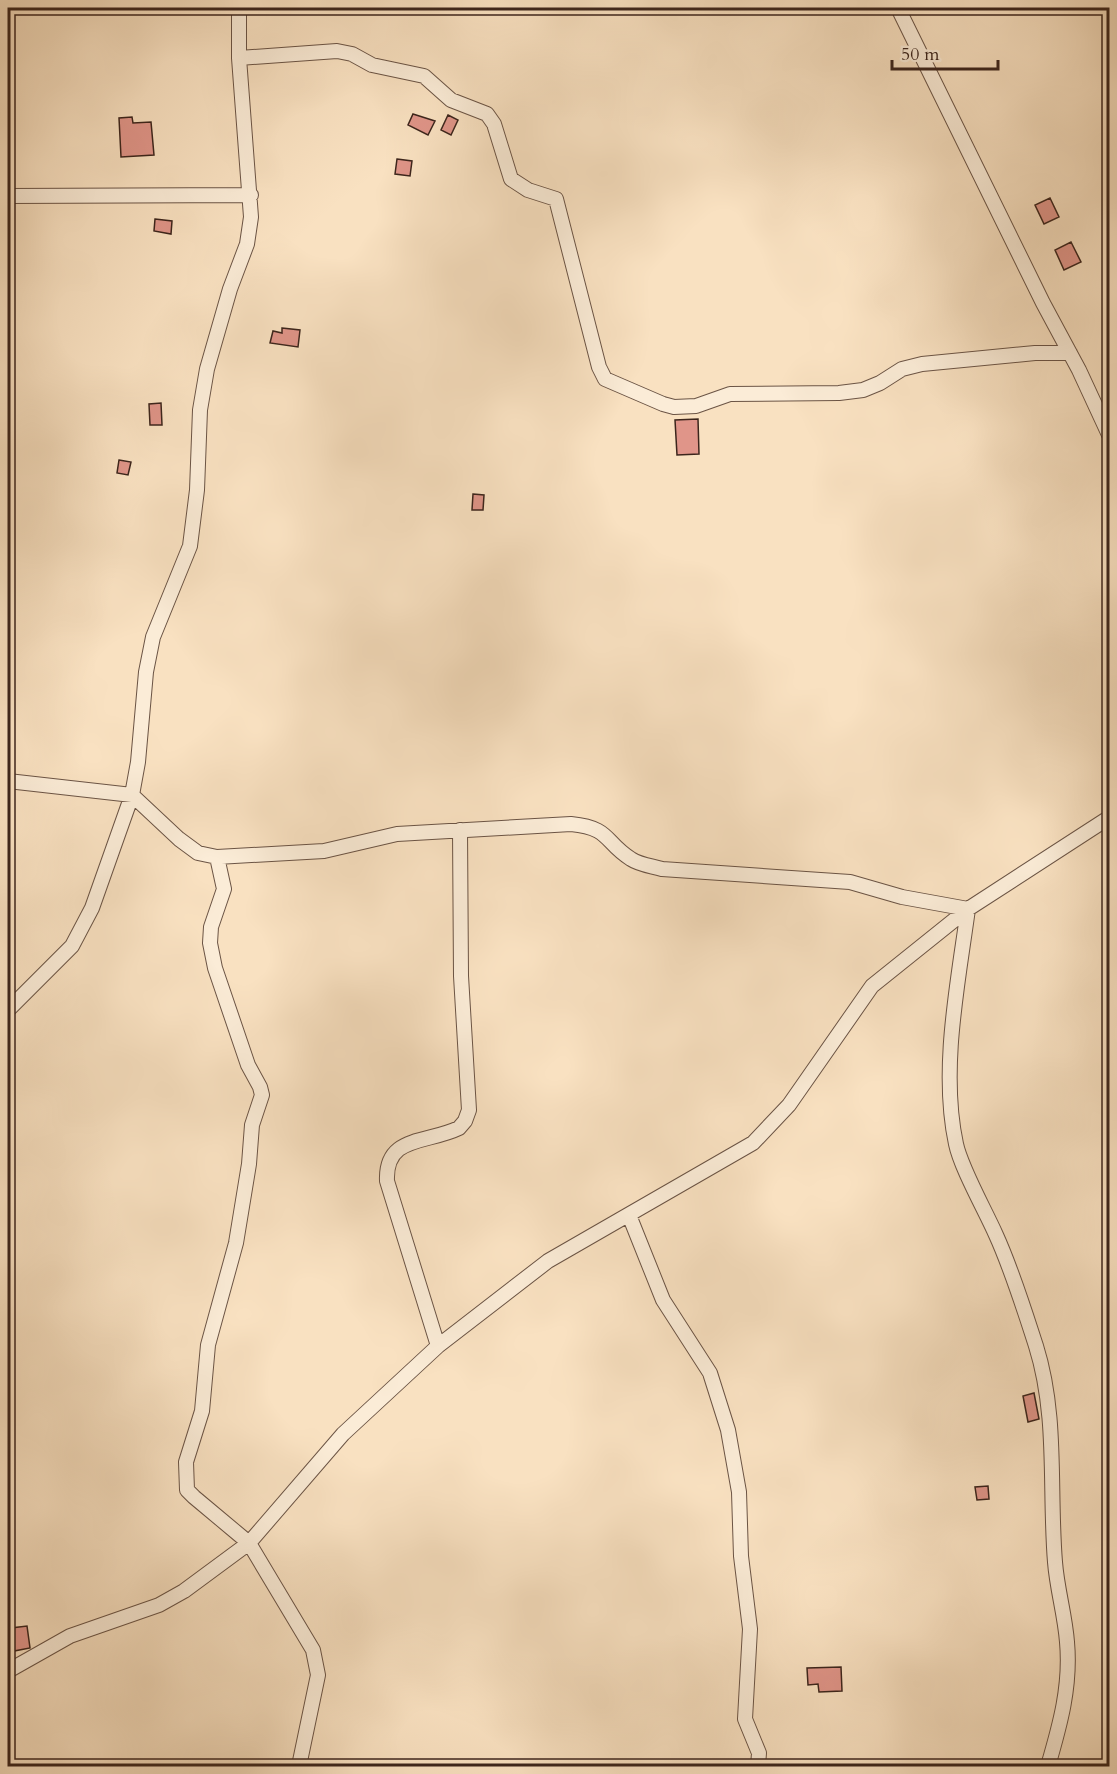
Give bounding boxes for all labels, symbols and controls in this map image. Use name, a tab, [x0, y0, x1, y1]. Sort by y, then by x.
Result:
scale bar	[892, 33, 998, 71]
text: 50 m	[901, 42, 940, 67]

